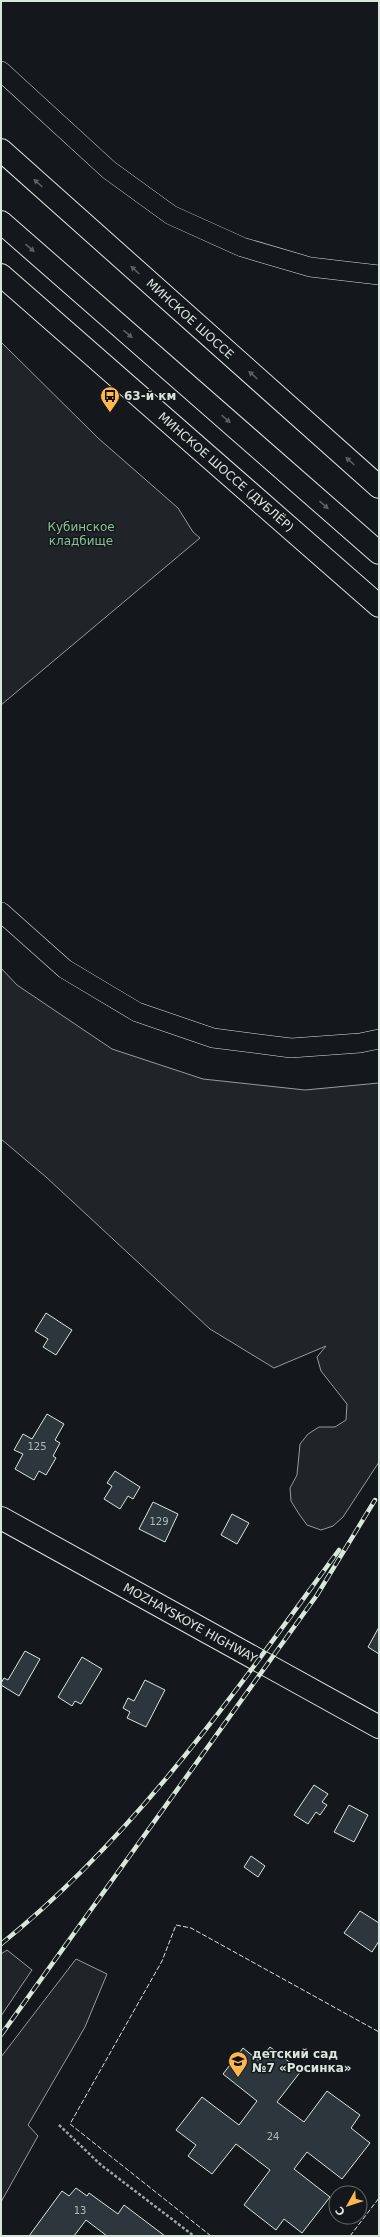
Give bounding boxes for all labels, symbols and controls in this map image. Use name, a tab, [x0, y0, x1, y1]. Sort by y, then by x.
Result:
one-way arrow	[33, 179, 43, 188]
one-way arrow	[26, 243, 35, 252]
one-way arrow	[130, 265, 140, 274]
street label: МИНСКОЕ ШОССЕ	[143, 276, 237, 362]
one-way arrow	[123, 329, 133, 338]
one-way arrow	[248, 370, 258, 380]
bus stop icon: 63-й км	[99, 385, 121, 413]
place label: 63-й км	[124, 389, 176, 403]
street label: МИНСКОЕ ШОССЕ (ДУБЛЁР)	[156, 409, 297, 535]
one-way arrow	[221, 415, 231, 424]
one-way arrow	[345, 457, 355, 466]
one-way arrow	[318, 500, 329, 509]
park label: Кубинское кладбище	[47, 520, 115, 548]
house number: 125	[27, 1441, 47, 1452]
house number: 129	[149, 1516, 169, 1527]
street label: MOZHAYSKOYE HIGHWAY	[121, 1580, 260, 1666]
place label: детский сад №7 «Росинка»	[252, 2047, 352, 2075]
school or university icon: детский сад №7 «Росинка»	[227, 2050, 249, 2078]
house number: 24	[267, 2131, 279, 2142]
north arrow	[328, 2185, 368, 2225]
text: С	[333, 2204, 348, 2218]
house number: 13	[74, 2205, 86, 2216]

